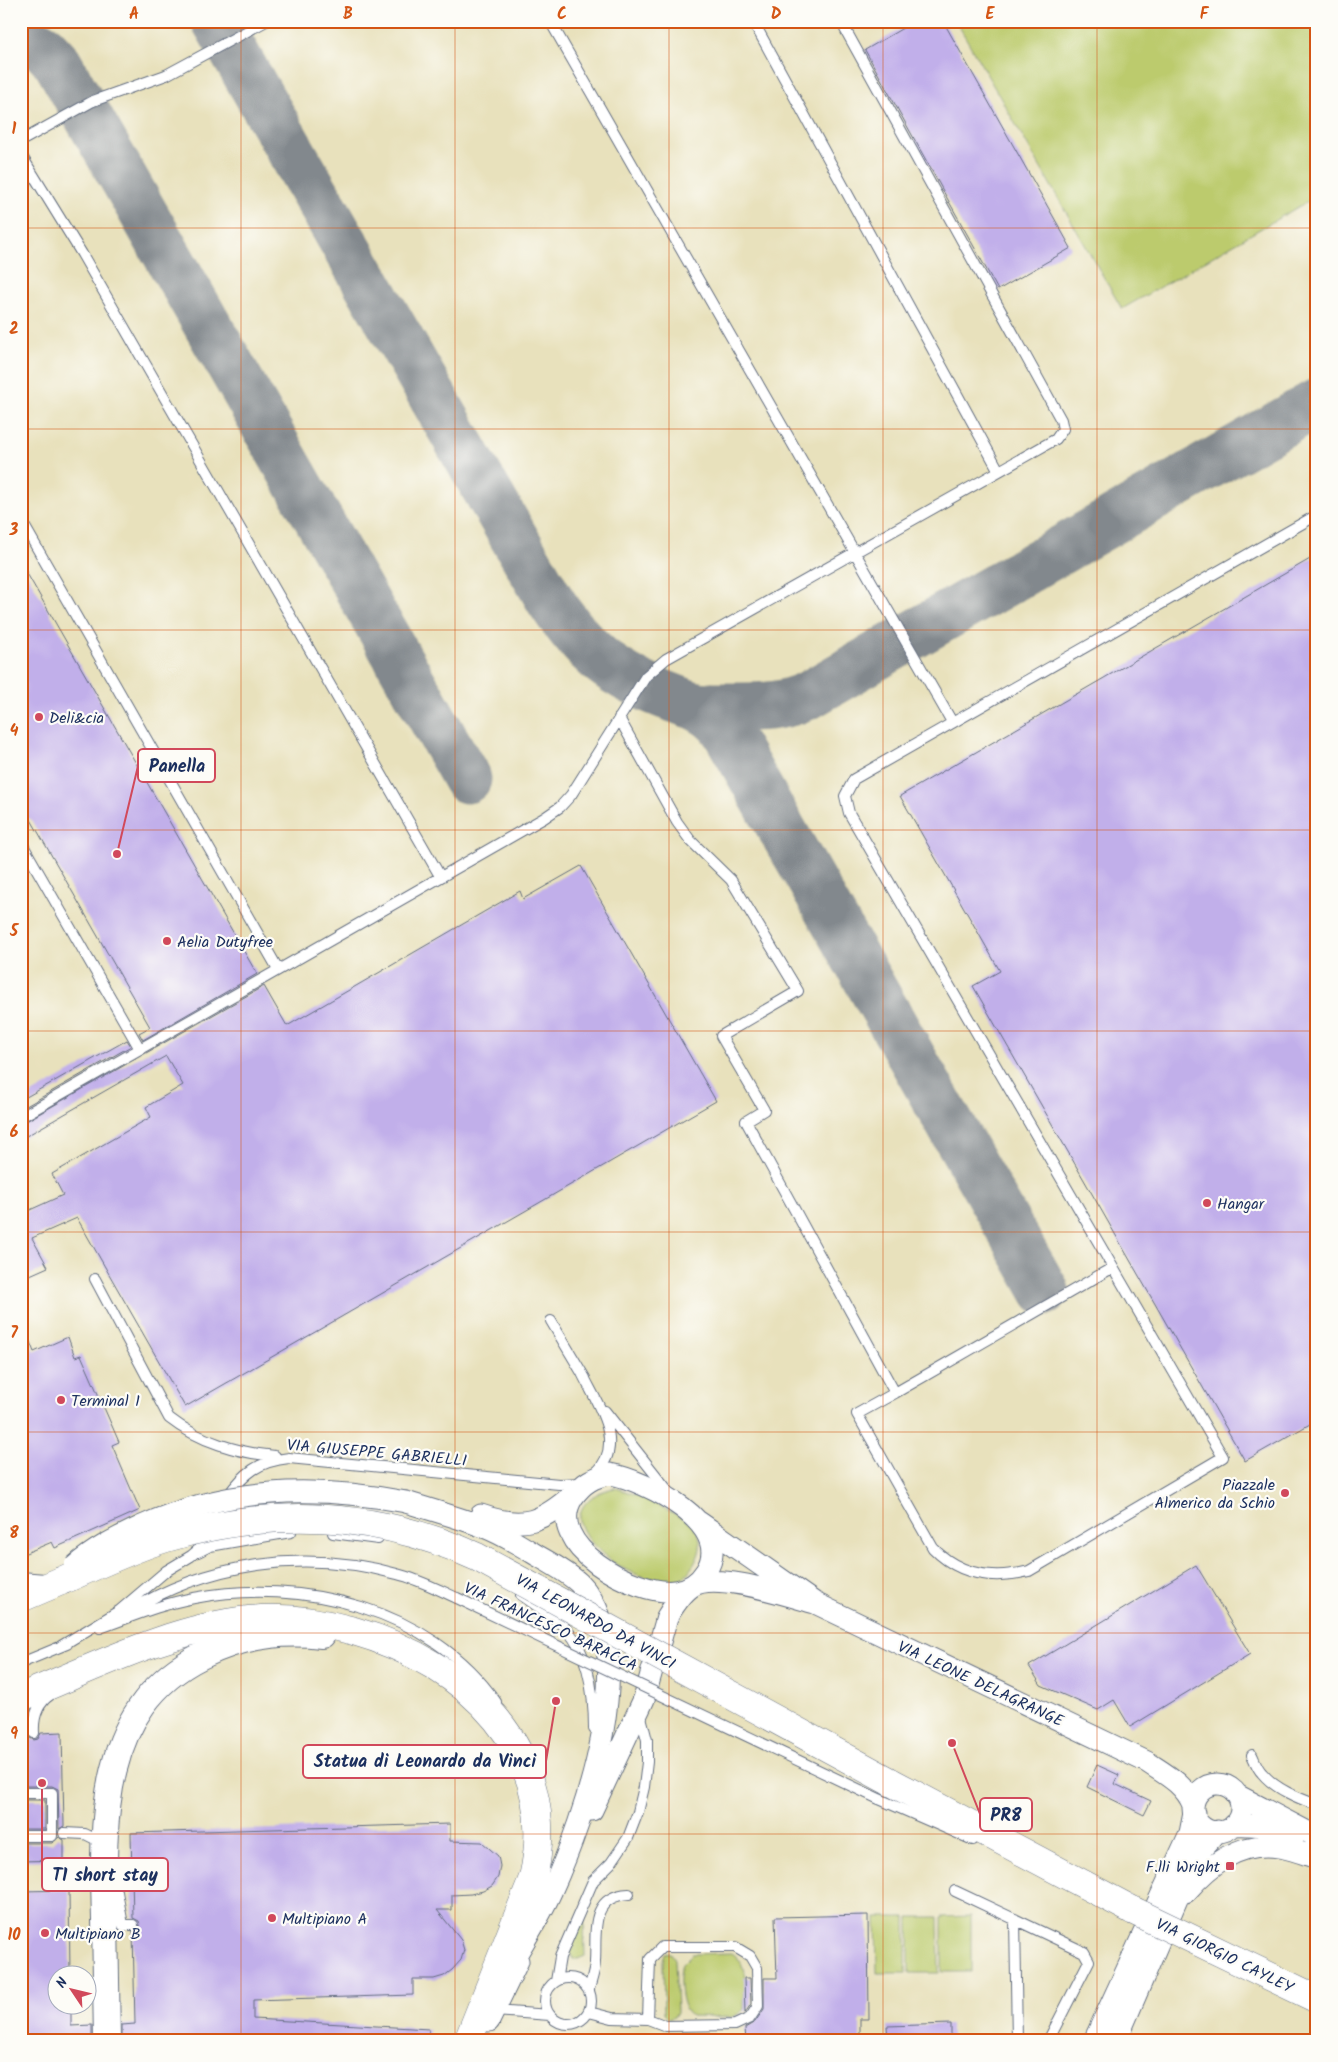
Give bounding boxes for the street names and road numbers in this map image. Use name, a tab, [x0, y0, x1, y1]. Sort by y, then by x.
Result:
street label: VIA GIUSEPPE GABRIELLI	[286, 1433, 468, 1474]
street label: VIA LEONARDO DA VINCI	[511, 1568, 680, 1677]
street label: VIA FRANCESCO BARACCA	[459, 1576, 642, 1679]
street label: VIA LEONE DELAGRANGE	[893, 1635, 1068, 1734]
street label: VIA GIORGIO CAYLEY	[1151, 1912, 1298, 2001]

